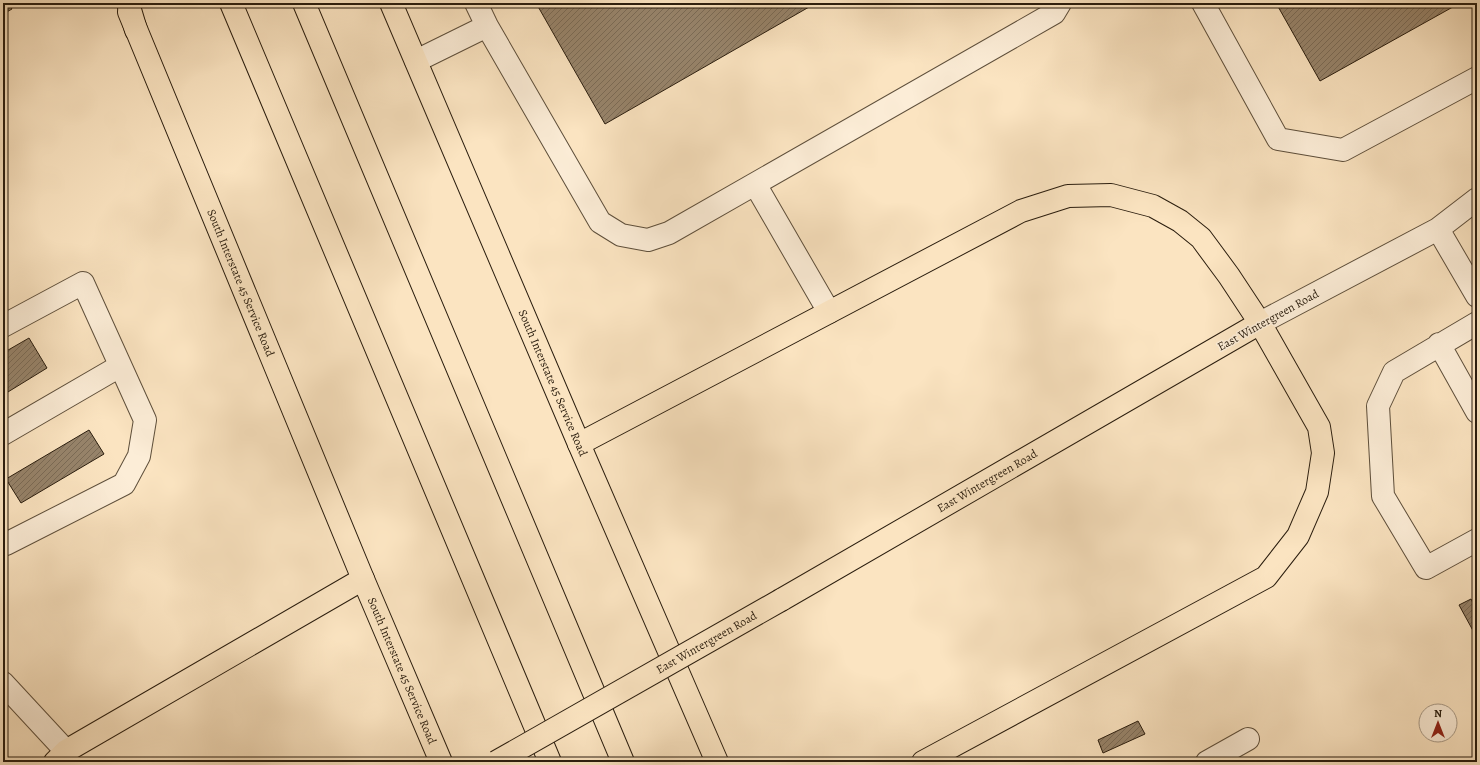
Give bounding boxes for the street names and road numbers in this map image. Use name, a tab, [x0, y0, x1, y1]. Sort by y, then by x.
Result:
street label: South Interstate 45 Service Road	[203, 207, 279, 359]
street label: East Wintergreen Road	[1215, 285, 1322, 354]
street label: South Interstate 45 Service Road	[515, 307, 592, 459]
street label: East Wintergreen Road	[934, 445, 1041, 516]
street label: South Interstate 45 Service Road	[364, 595, 441, 747]
street label: East Wintergreen Road	[653, 607, 760, 677]

